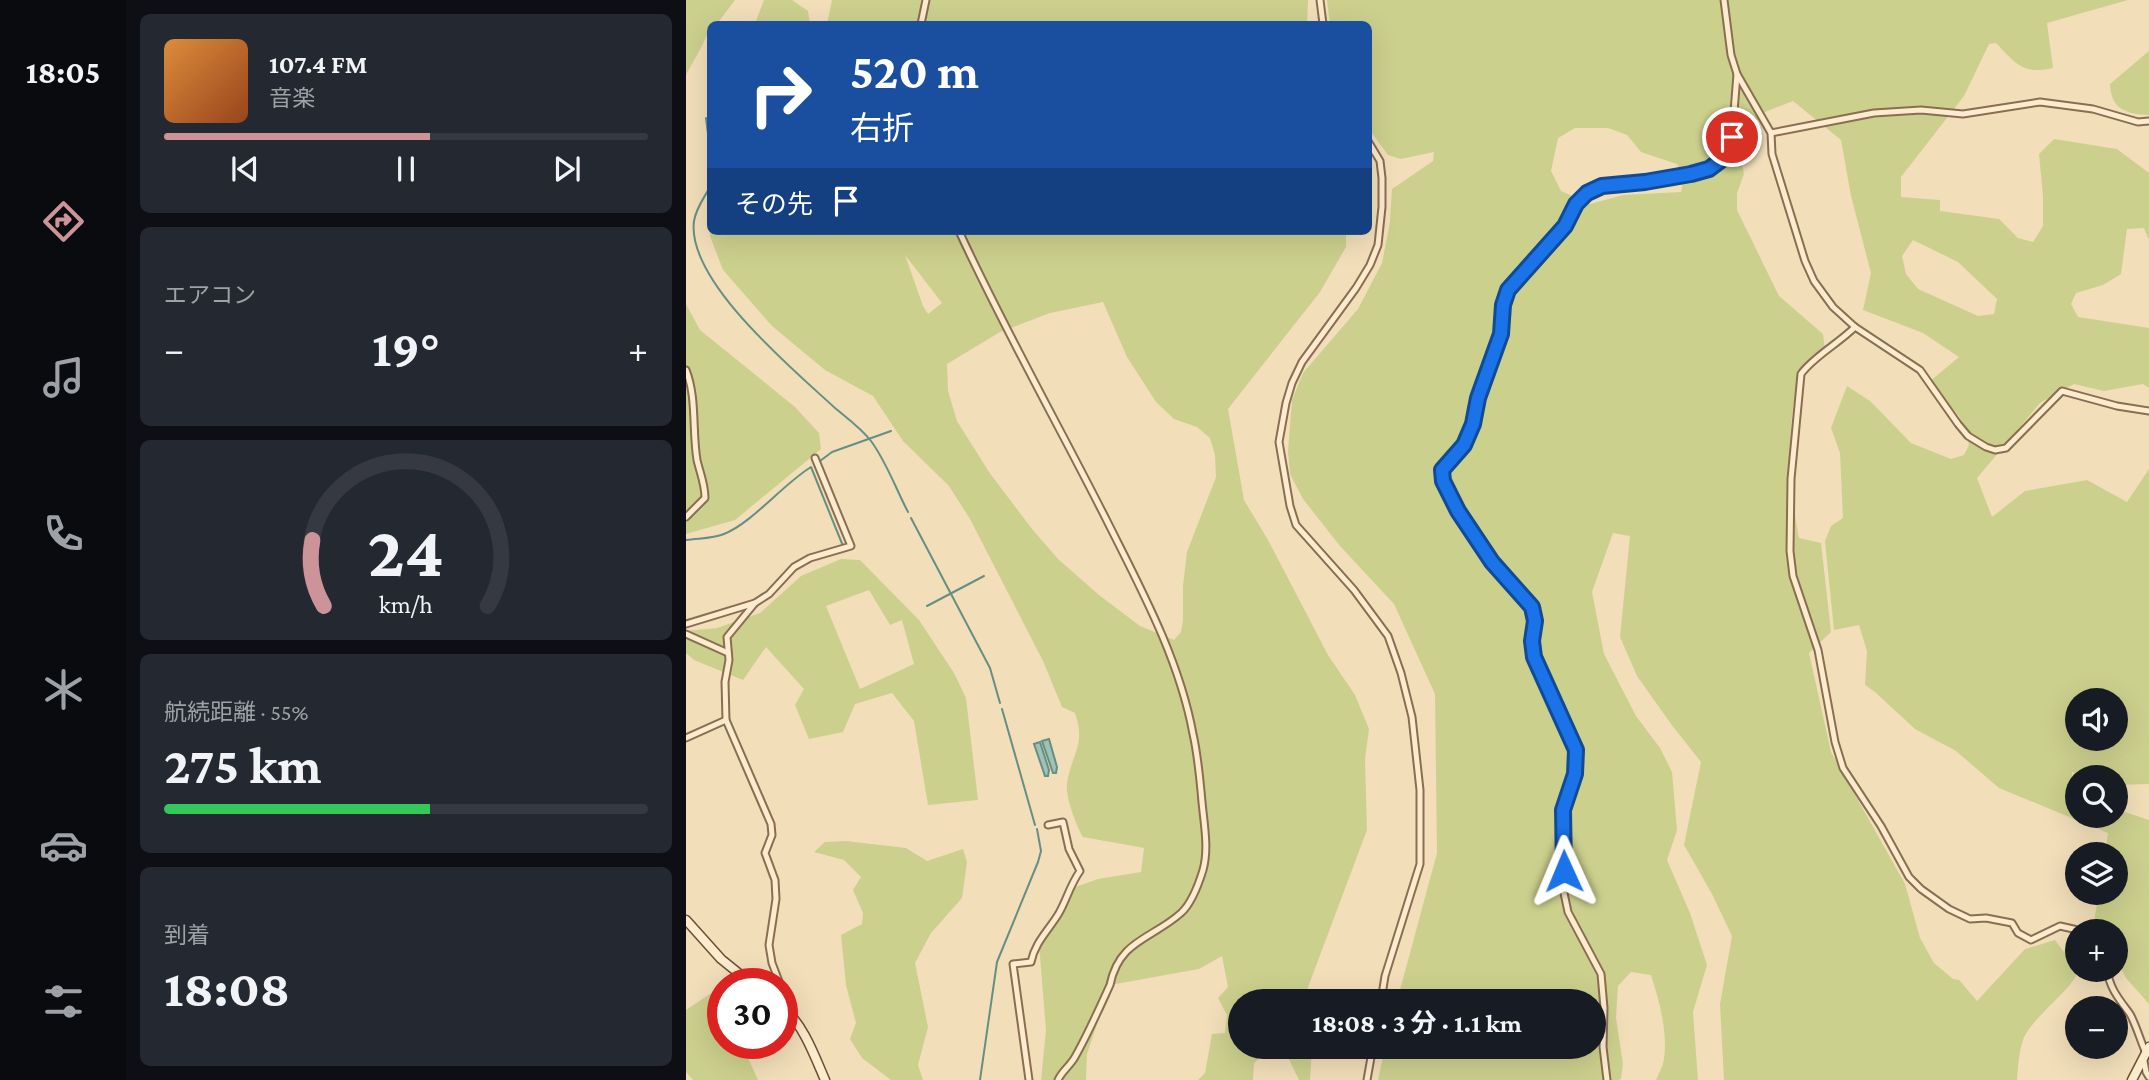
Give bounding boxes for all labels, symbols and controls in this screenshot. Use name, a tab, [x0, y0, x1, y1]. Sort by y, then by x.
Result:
text: 520 m	[850, 44, 979, 99]
icon: right	[735, 49, 826, 140]
text: 107.4 FM	[269, 50, 367, 79]
text: 18:05	[26, 54, 100, 90]
text: 音楽	[269, 85, 315, 111]
pin	[1702, 107, 1762, 167]
text: 右折	[850, 110, 914, 146]
icon: arrive	[1713, 118, 1751, 156]
icon: previous	[226, 150, 264, 188]
icon: pause	[387, 150, 425, 188]
icon: next	[548, 150, 586, 188]
icon: arrive	[827, 182, 865, 220]
text: その先	[735, 190, 813, 219]
icon: directions	[39, 197, 88, 246]
text: エアコン	[164, 282, 256, 308]
text: 19°	[372, 319, 440, 377]
text: −	[164, 328, 184, 370]
text: +	[628, 328, 648, 370]
icon: music	[39, 353, 88, 402]
icon: phone	[39, 509, 88, 558]
text: 24	[368, 511, 444, 592]
text: km/h	[379, 591, 433, 618]
icon: climate	[39, 665, 88, 714]
map controls	[2065, 688, 2128, 1059]
button: sound	[2065, 688, 2128, 751]
text: 航続距離 · 55%	[164, 699, 308, 725]
text: 275 km	[164, 736, 321, 794]
button: search	[2065, 765, 2128, 828]
icon: car	[39, 821, 88, 870]
position arrow	[1527, 834, 1601, 908]
button: layers	[2065, 842, 2128, 905]
button: +	[2065, 919, 2128, 982]
text: 到着	[164, 922, 210, 948]
text: 18:08	[164, 959, 290, 1017]
speed limit sign: 30	[707, 968, 798, 1059]
icon: filters	[39, 977, 88, 1026]
button: −	[2065, 996, 2128, 1059]
text: 18:08 · 3 分 · 1.1 km	[1312, 1009, 1522, 1038]

